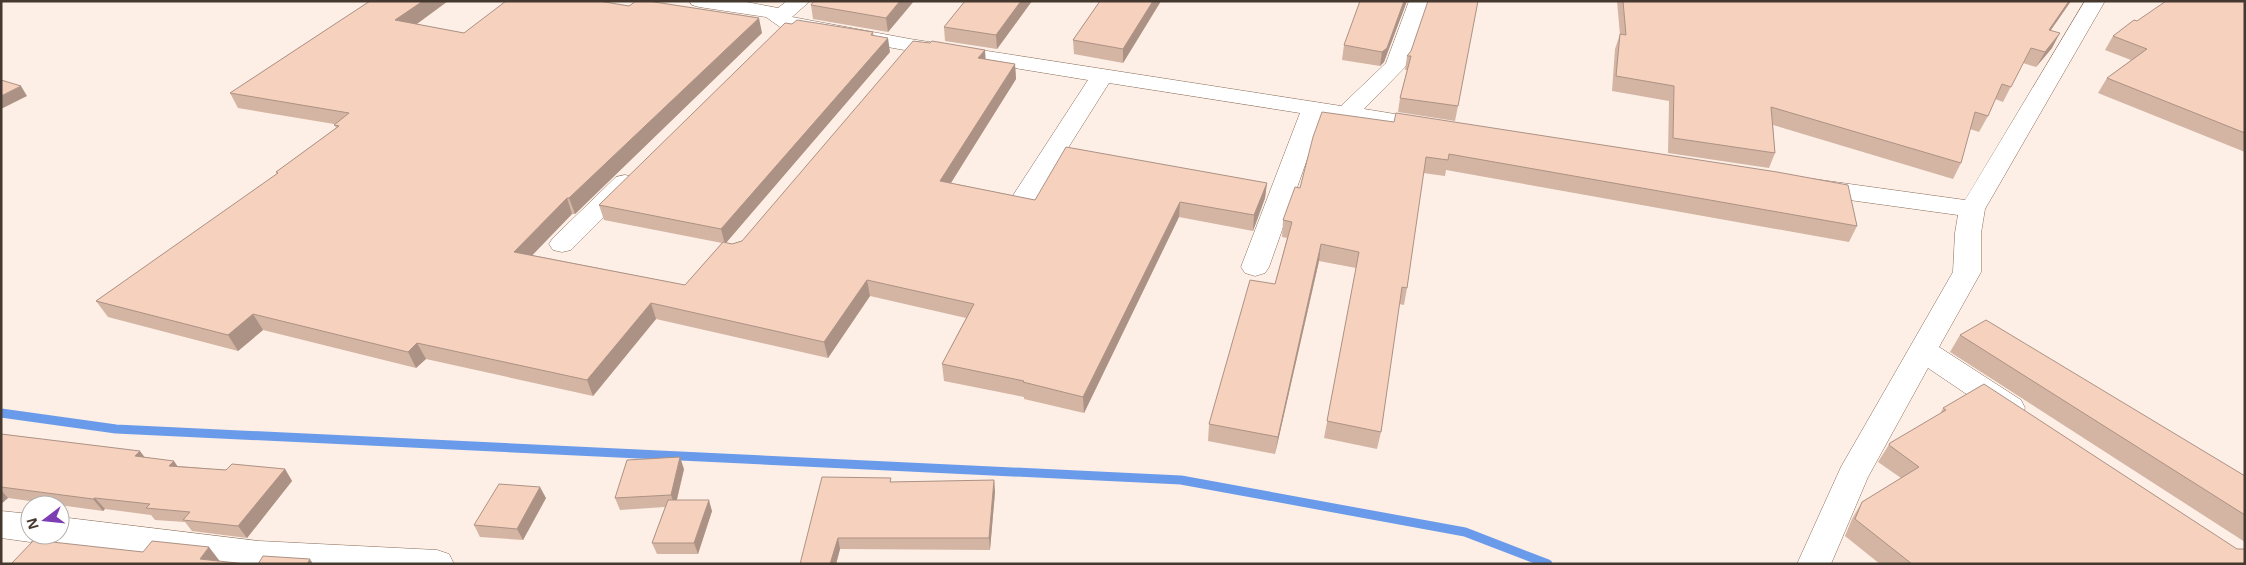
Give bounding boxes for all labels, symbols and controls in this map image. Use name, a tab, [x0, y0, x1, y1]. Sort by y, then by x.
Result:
north arrow	[20, 495, 70, 545]
text: N	[21, 516, 43, 532]

